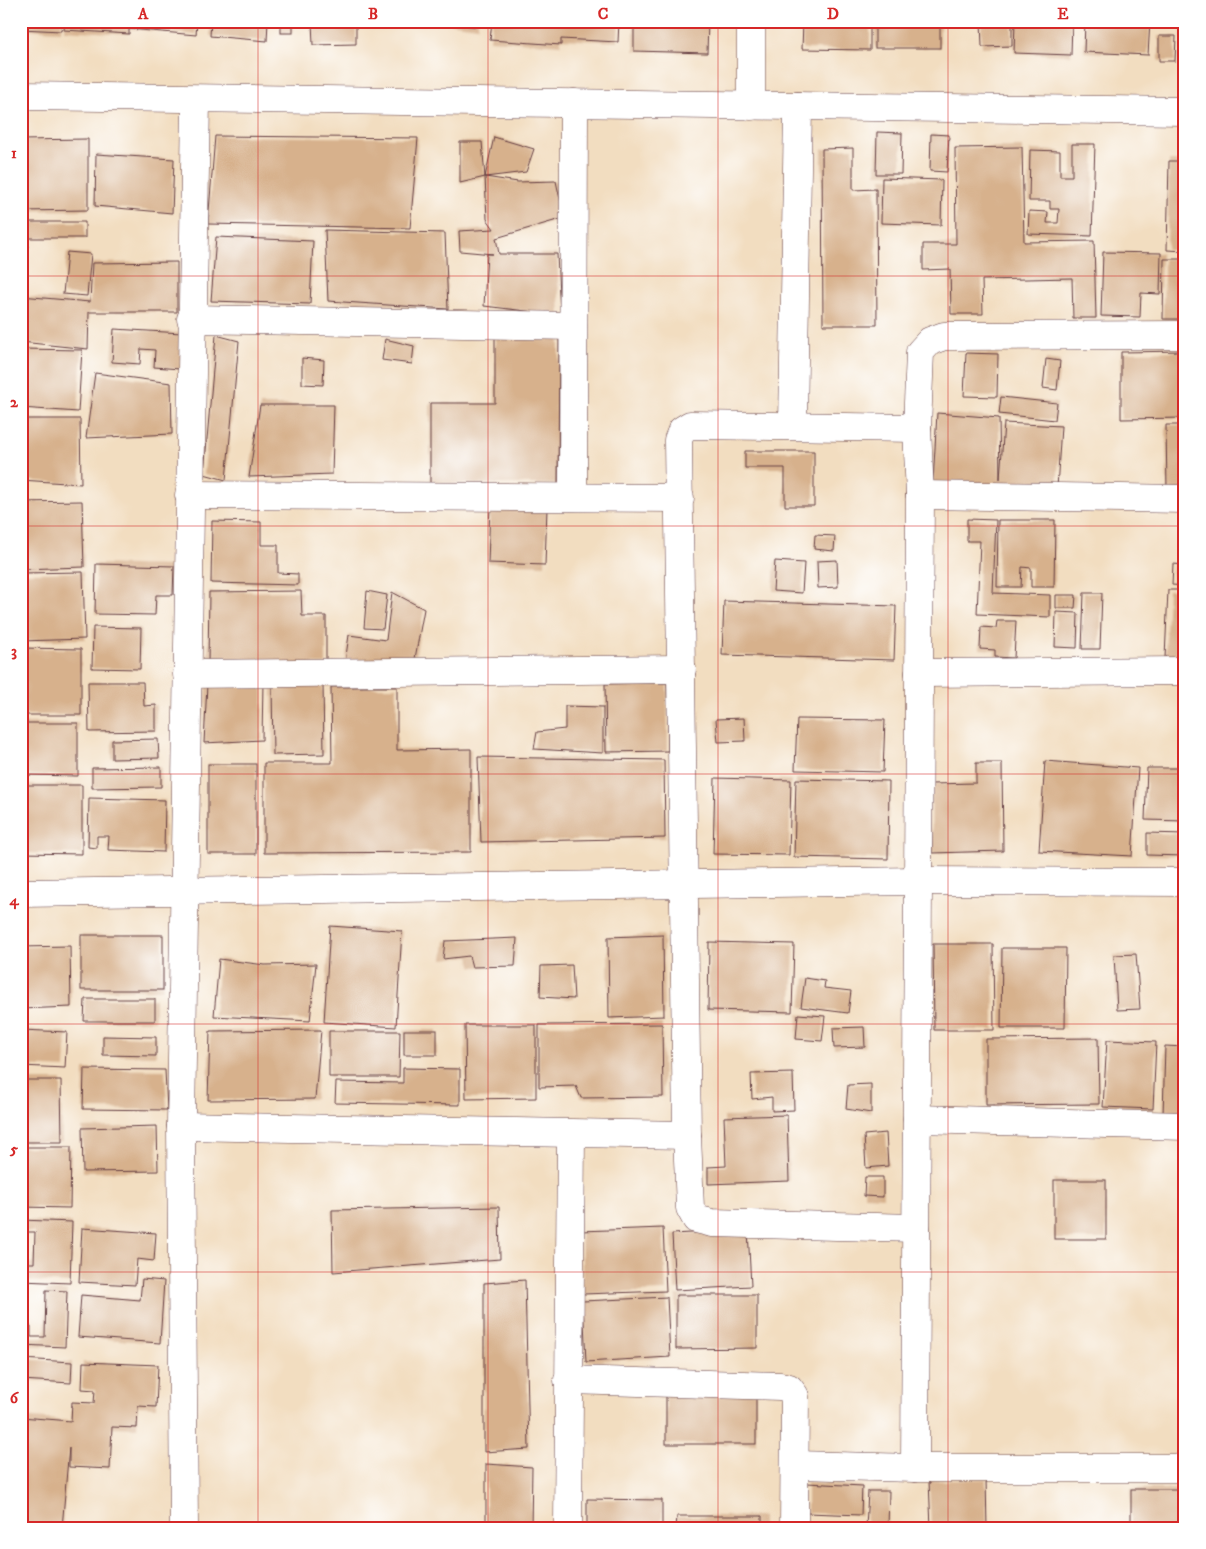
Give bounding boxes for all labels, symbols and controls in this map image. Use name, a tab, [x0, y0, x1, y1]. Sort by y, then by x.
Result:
text: A	[137, 4, 149, 24]
text: B	[368, 4, 378, 24]
text: C	[598, 4, 608, 24]
text: D	[827, 4, 839, 24]
text: E	[1057, 4, 1069, 24]
text: 1	[11, 143, 17, 163]
text: 2	[10, 392, 19, 412]
text: 3	[11, 641, 17, 661]
text: 4	[8, 890, 19, 910]
text: 5	[9, 1139, 18, 1159]
text: 6	[10, 1388, 20, 1408]

